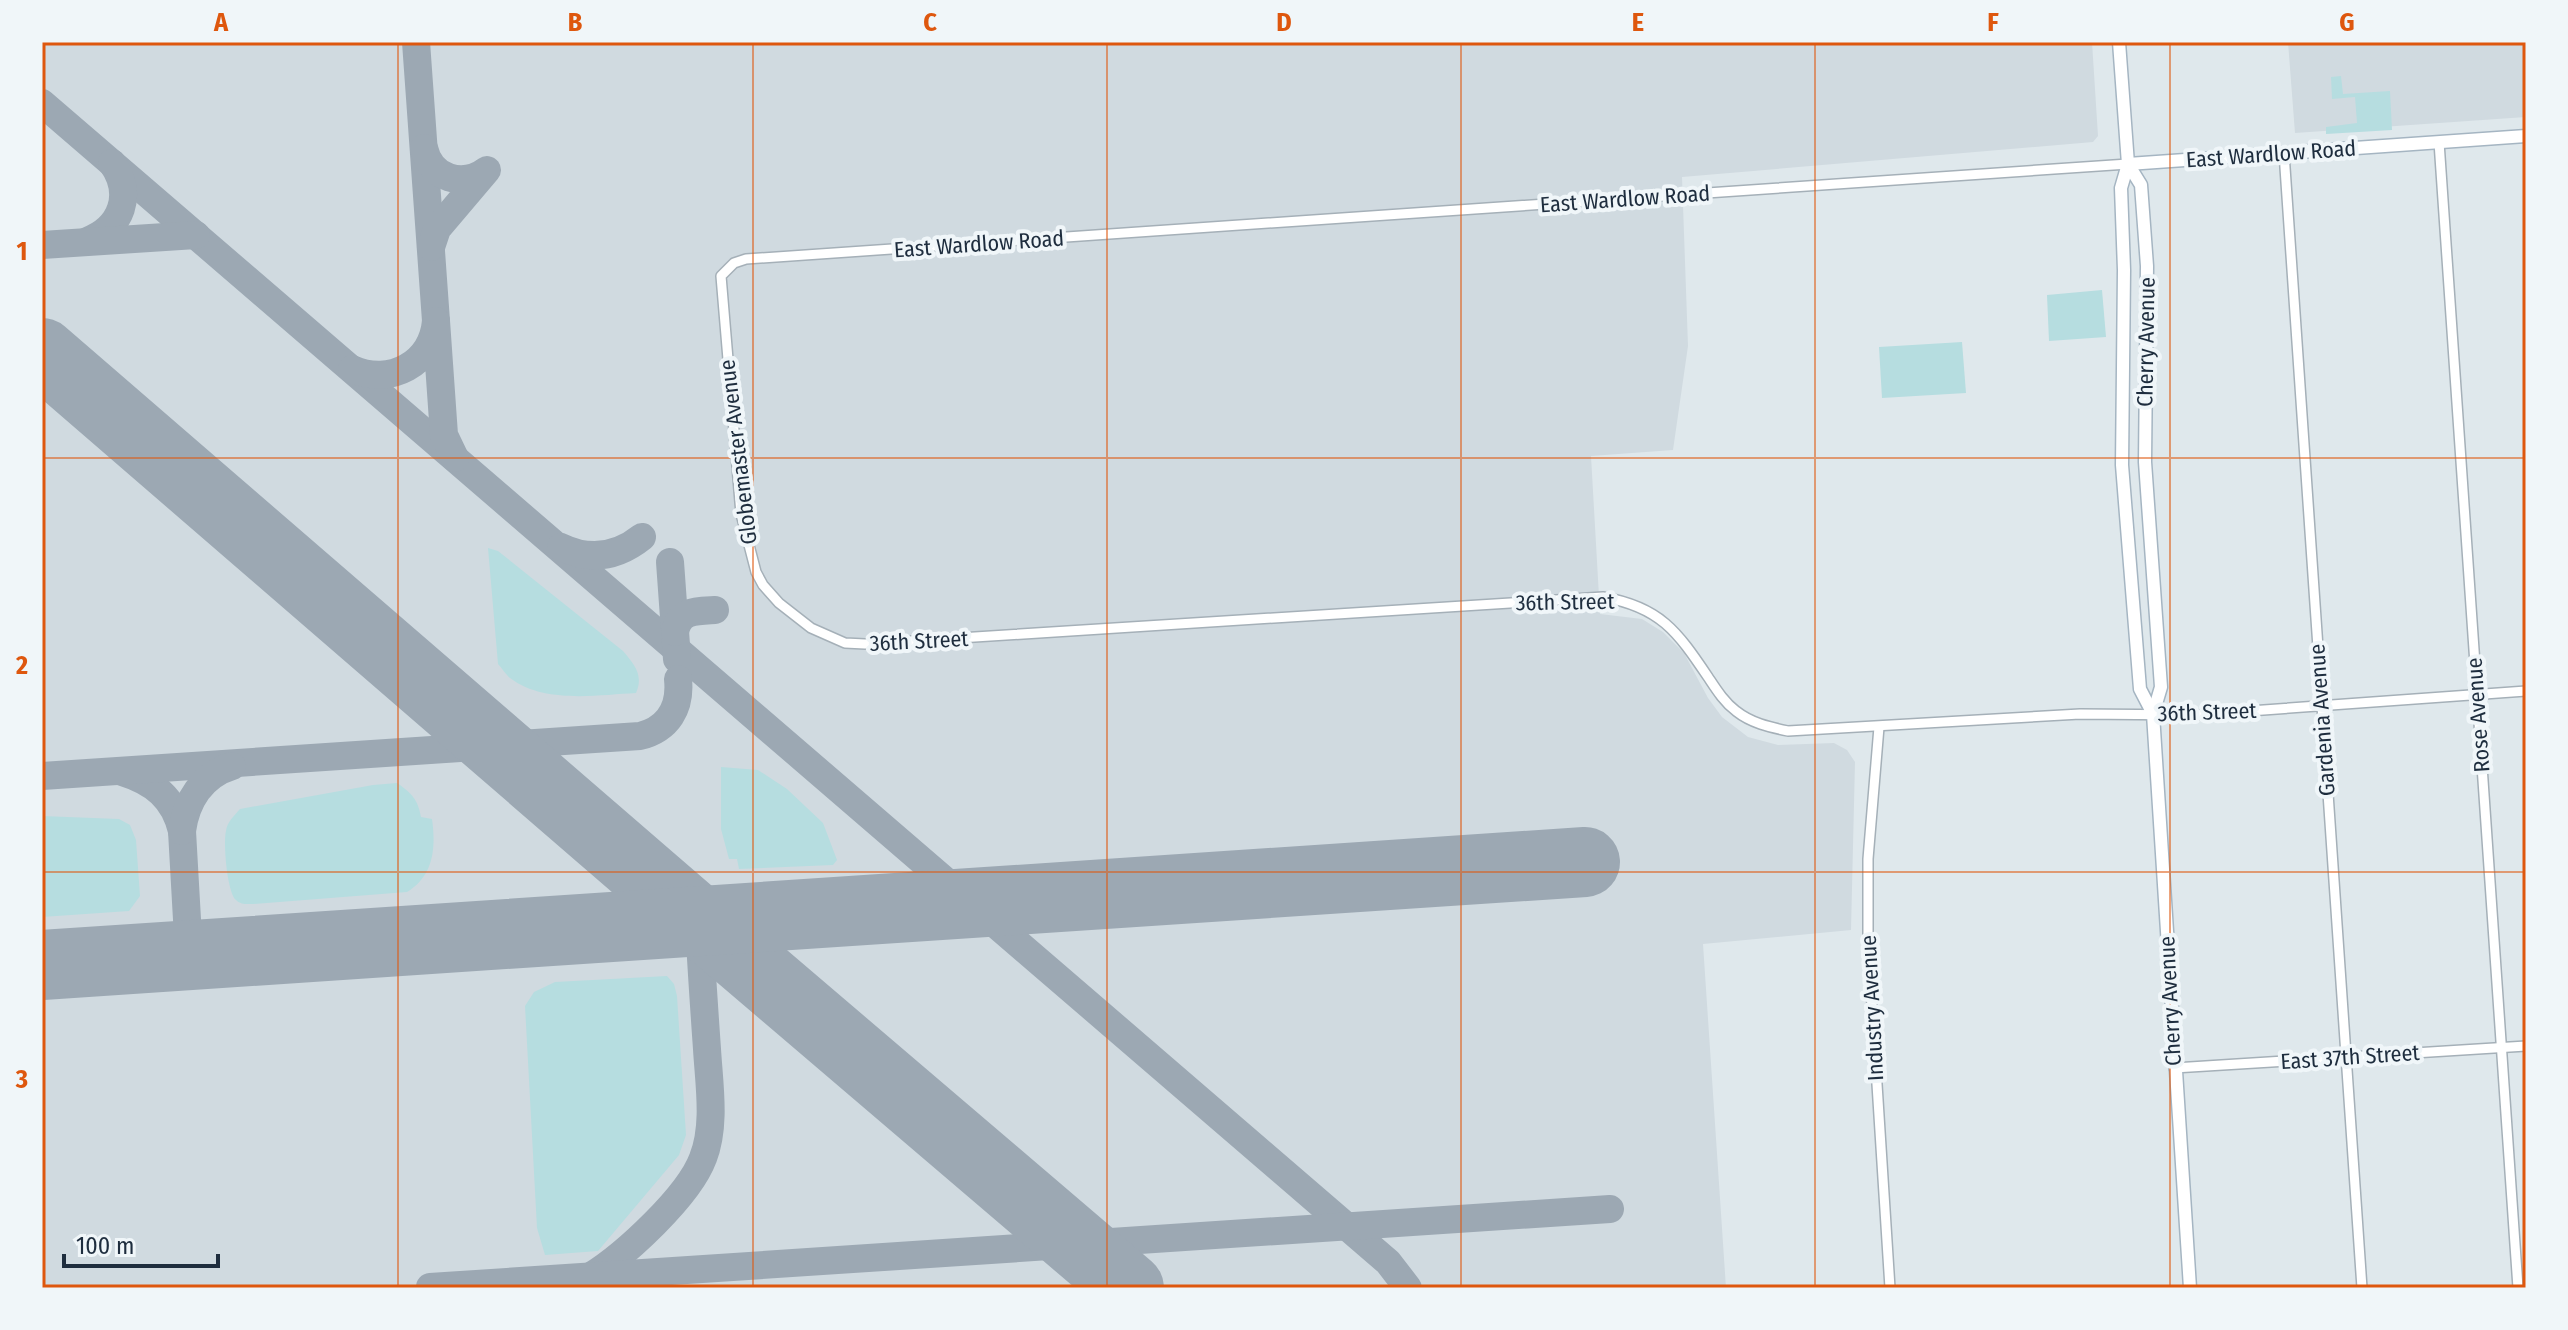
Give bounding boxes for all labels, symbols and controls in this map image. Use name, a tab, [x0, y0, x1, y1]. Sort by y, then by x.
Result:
text: A	[213, 7, 229, 38]
text: B	[568, 7, 583, 38]
text: C	[923, 7, 937, 38]
text: D	[1276, 7, 1292, 38]
text: E	[1632, 7, 1644, 38]
text: F	[1987, 7, 1999, 38]
text: G	[2339, 7, 2355, 38]
street label: East Wardlow Road	[2185, 135, 2357, 173]
street label: East Wardlow Road	[1539, 180, 1711, 218]
street label: East Wardlow Road	[893, 225, 1065, 263]
text: 1	[17, 236, 28, 267]
street label: Cherry Avenue	[2131, 277, 2161, 407]
street label: Globemaster Avenue	[713, 358, 763, 546]
street label: 36th Street	[1515, 588, 1615, 616]
street label: 36th Street	[869, 625, 970, 657]
street label: Gardenia Avenue	[2303, 643, 2341, 797]
text: 2	[15, 650, 28, 681]
street label: Rose Avenue	[2461, 657, 2495, 773]
street label: 36th Street	[2157, 697, 2258, 727]
street label: Industry Avenue	[1855, 934, 1889, 1082]
street label: Cherry Avenue	[2153, 935, 2187, 1067]
street label: East 37th Street	[2280, 1039, 2421, 1075]
text: 3	[15, 1064, 28, 1095]
scale bar	[64, 1218, 218, 1268]
text: 100 m	[76, 1232, 134, 1260]

